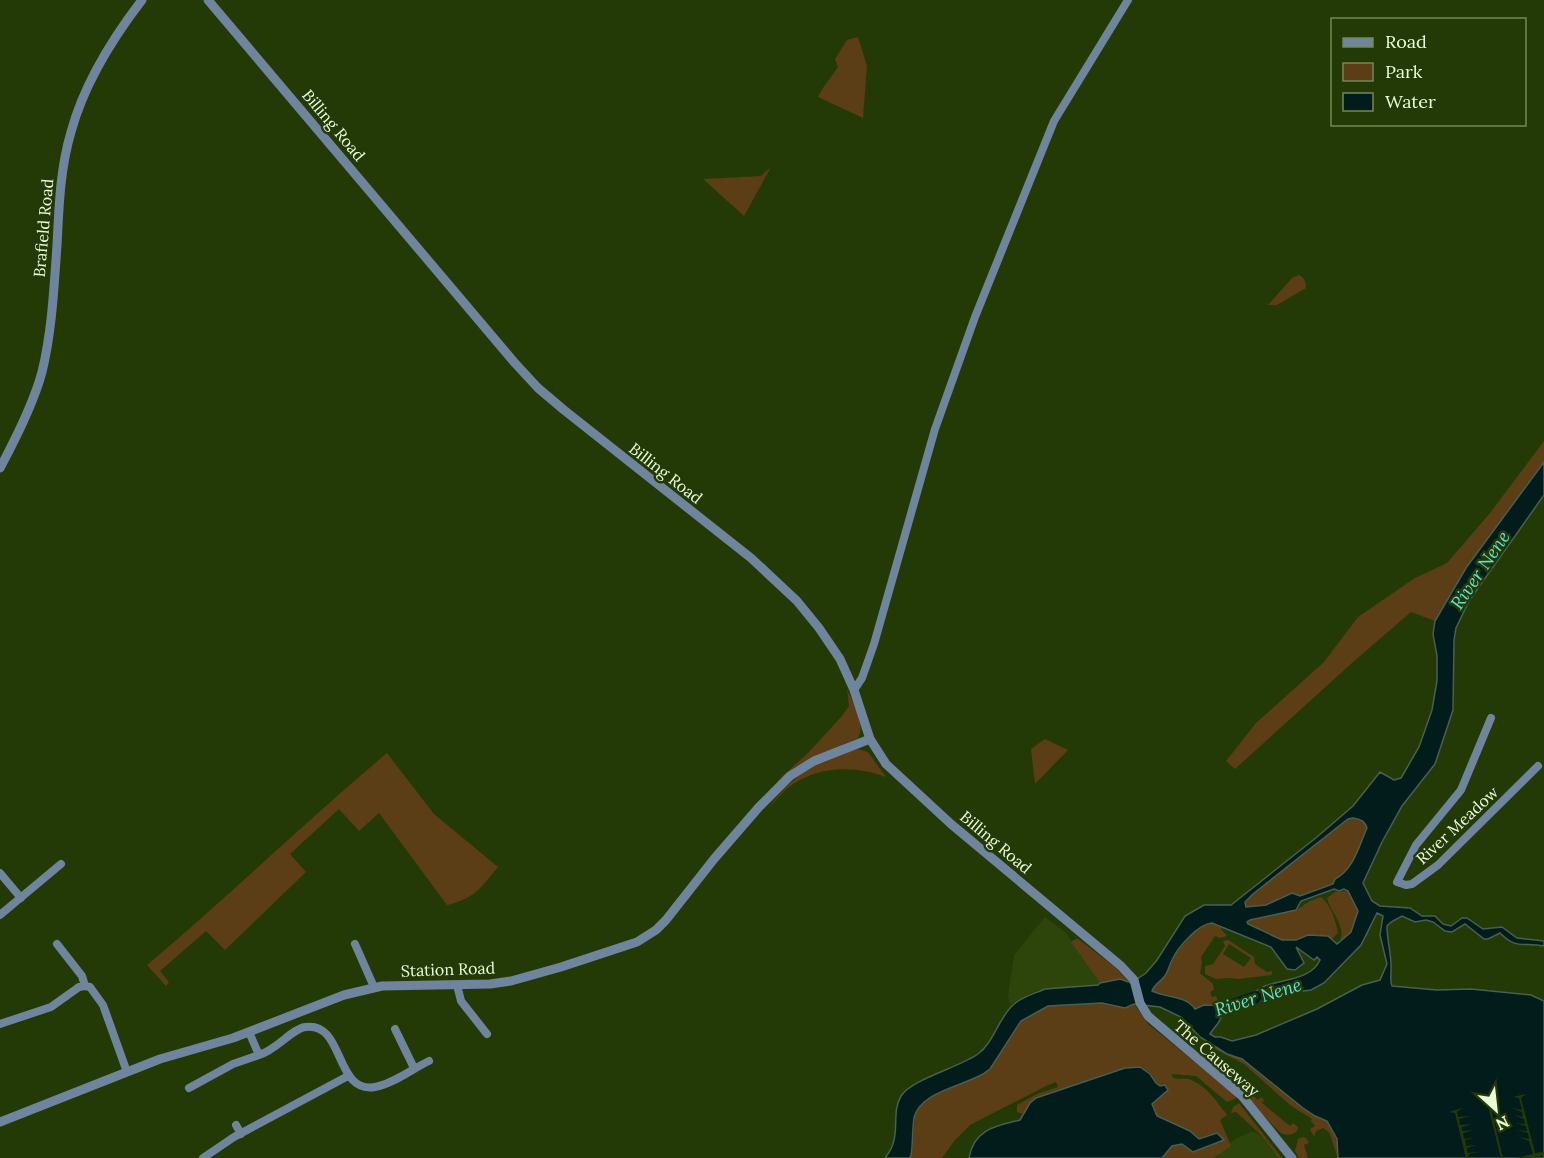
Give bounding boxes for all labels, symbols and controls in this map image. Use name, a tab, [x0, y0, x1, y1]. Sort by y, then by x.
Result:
legend	[1331, 18, 1526, 126]
text: Road	[1385, 30, 1427, 53]
text: Park	[1385, 60, 1423, 83]
street label: Billing Road	[298, 85, 370, 165]
text: Water	[1385, 90, 1436, 113]
street label: Brafield Road	[29, 178, 57, 278]
street label: Billing Road	[625, 438, 707, 508]
water label: River Nene	[1445, 526, 1515, 614]
street label: River Meadow	[1412, 782, 1502, 868]
street label: Billing Road	[956, 806, 1036, 878]
street label: Station Road	[400, 957, 496, 981]
water label: River Nene	[1212, 973, 1304, 1021]
street label: The Causeway	[1170, 1015, 1264, 1101]
north arrow	[1466, 1080, 1526, 1140]
text: N	[1493, 1112, 1513, 1135]

